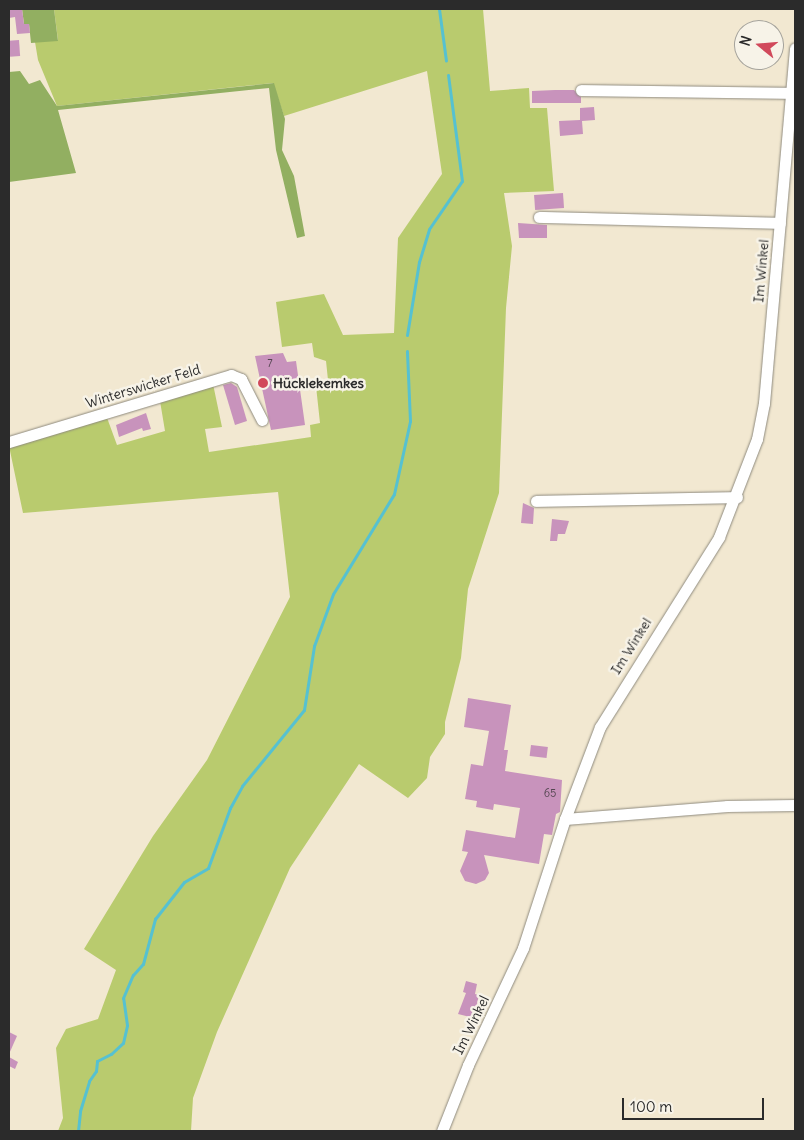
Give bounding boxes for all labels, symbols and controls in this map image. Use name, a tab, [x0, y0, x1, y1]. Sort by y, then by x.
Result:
north arrow	[734, 20, 784, 70]
text: N	[736, 34, 756, 48]
street label: Im Winkel	[750, 239, 772, 303]
house number: 7	[267, 356, 273, 370]
street label: Winterswicker Feld	[84, 361, 202, 411]
place label: Hücklekemkes	[273, 375, 364, 391]
marker: Hücklekemkes	[257, 377, 269, 389]
street label: Im Winkel	[607, 615, 655, 677]
house number: 65	[544, 786, 556, 800]
street label: Im Winkel	[450, 993, 492, 1057]
scale bar	[624, 1088, 766, 1120]
text: 100 m	[630, 1097, 672, 1116]

